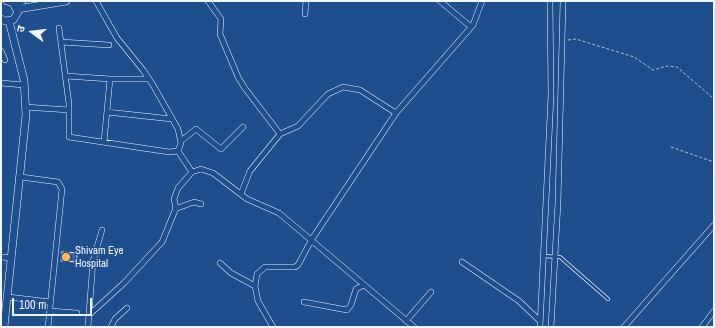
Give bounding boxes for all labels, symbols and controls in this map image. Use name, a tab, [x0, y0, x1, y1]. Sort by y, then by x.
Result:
north arrow	[12, 12, 52, 52]
text: उ	[13, 24, 28, 34]
place label: Shivam Eye Hospital	[75, 244, 124, 270]
marker: Shivam Eye Hospital	[60, 251, 72, 263]
scale bar	[14, 290, 94, 316]
text: 100 m	[19, 297, 46, 313]

